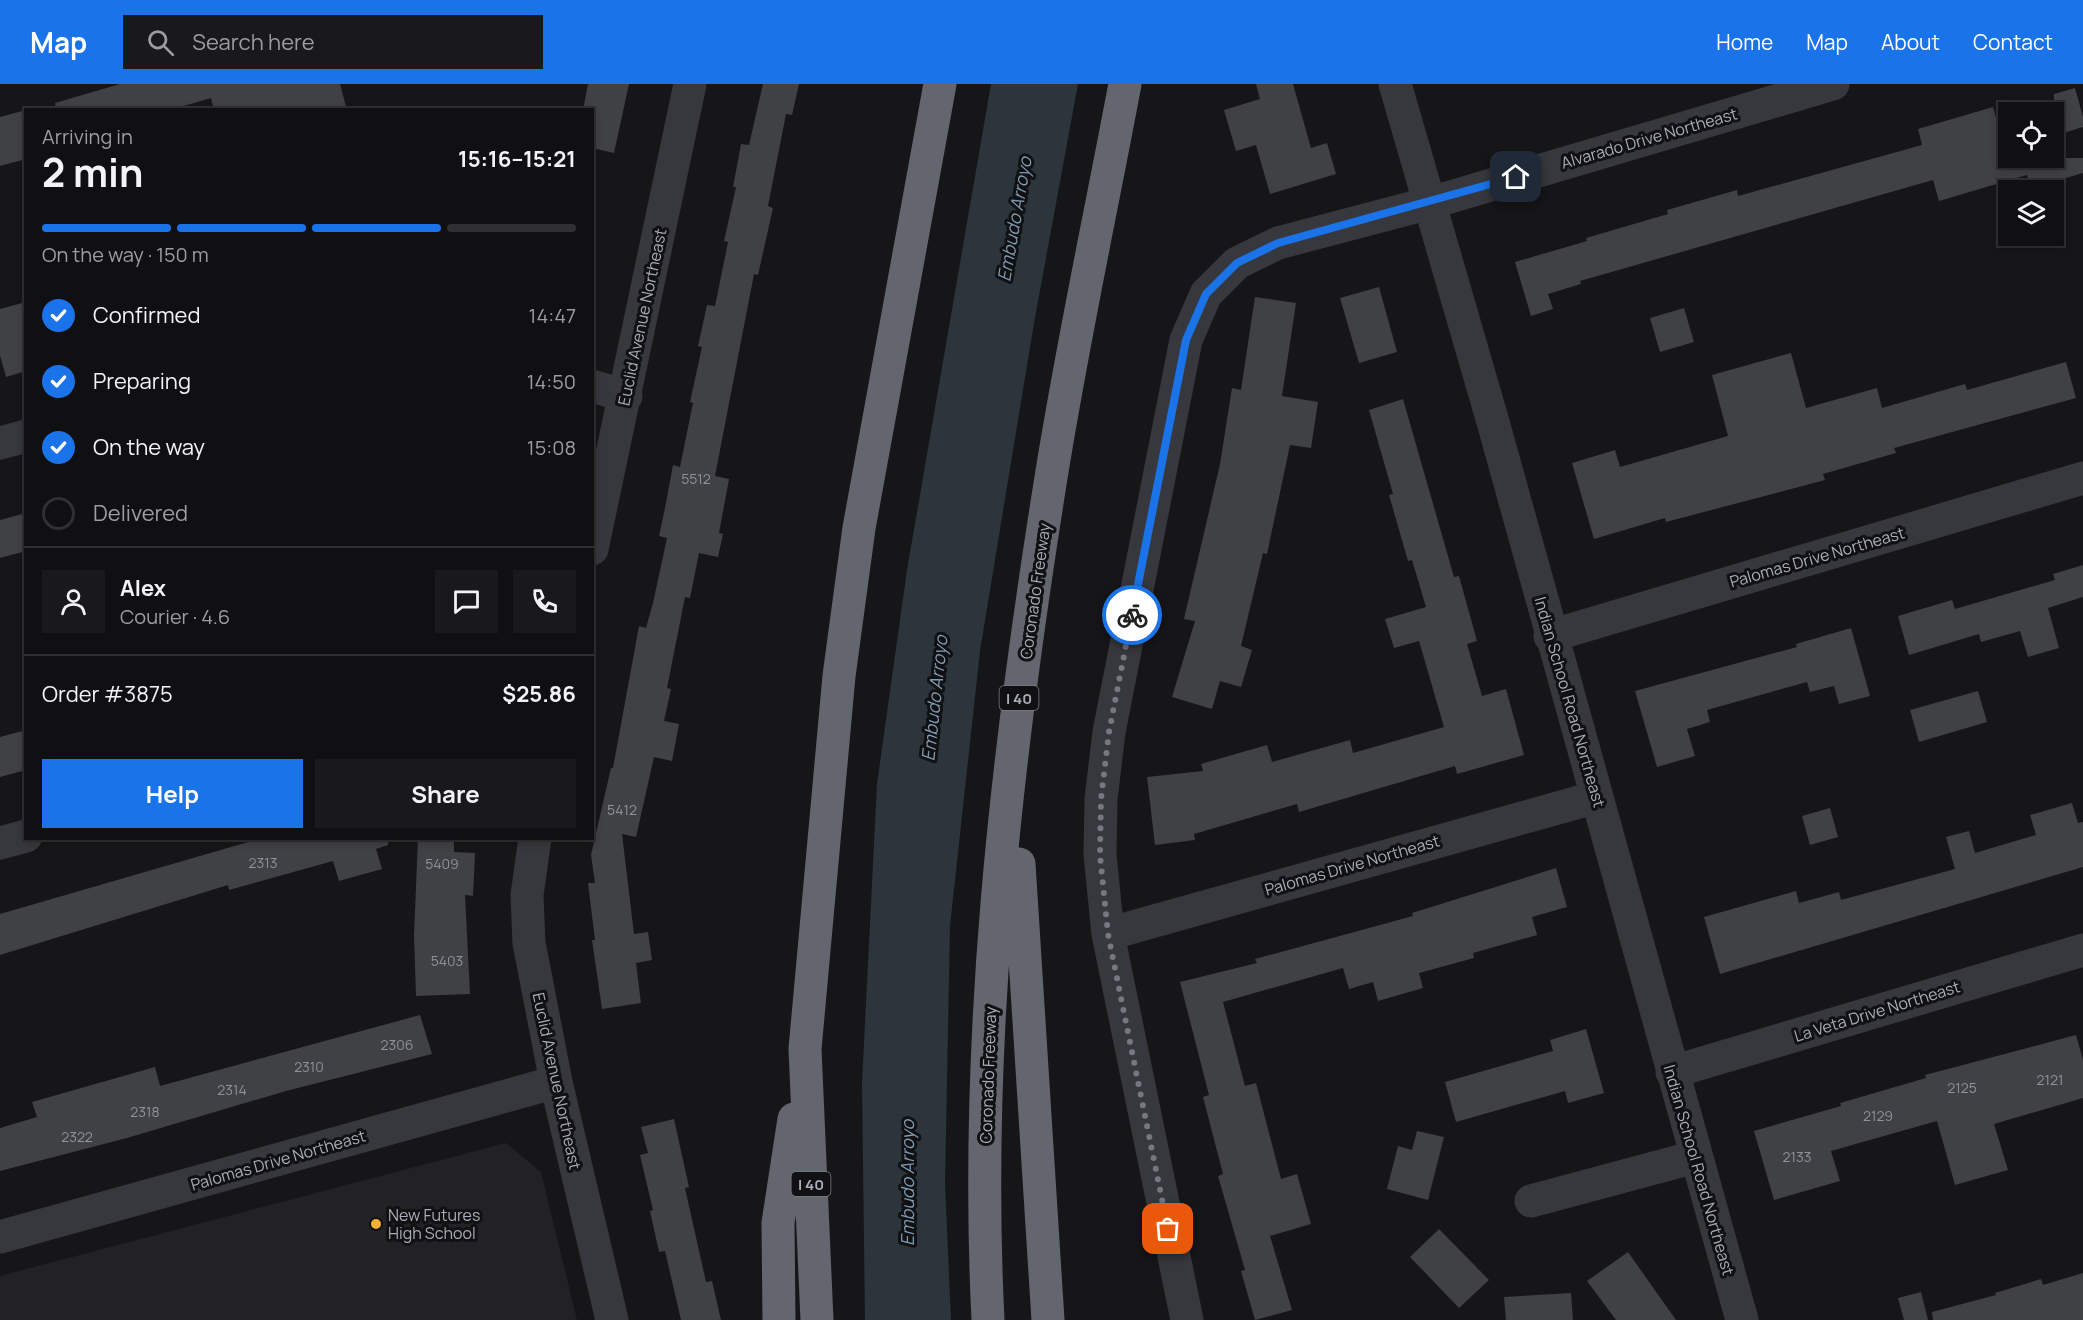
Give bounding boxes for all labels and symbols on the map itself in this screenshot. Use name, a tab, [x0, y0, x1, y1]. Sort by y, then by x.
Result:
street label: Alvarado Drive Northeast	[1558, 102, 1740, 174]
pin	[1490, 151, 1541, 202]
water label: Embudo Arroyo	[991, 154, 1037, 283]
street label: Euclid Avenue Northeast	[612, 227, 672, 407]
house number: 5512	[681, 469, 711, 488]
street label: Coronado Freeway	[1015, 521, 1056, 660]
street label: Palomas Drive Northeast	[1727, 521, 1907, 593]
courier	[1102, 585, 1162, 645]
street label: Indian School Road Northeast	[1529, 594, 1611, 810]
water label: Embudo Arroyo	[915, 633, 953, 762]
road number: I 40	[1000, 686, 1038, 710]
house number: 5412	[607, 800, 637, 819]
street label: Palomas Drive Northeast	[1262, 829, 1442, 901]
house number: 2313	[249, 853, 277, 872]
house number: 5409	[425, 854, 459, 873]
house number: 5403	[431, 951, 463, 970]
street label: La Veta Drive Northeast	[1791, 975, 1963, 1047]
street label: Euclid Avenue Northeast	[527, 991, 587, 1171]
street label: Coronado Freeway	[975, 1005, 1001, 1144]
house number: 2306	[381, 1035, 413, 1054]
house number: 2310	[294, 1057, 324, 1076]
street label: Indian School Road Northeast	[1658, 1062, 1740, 1278]
house number: 2121	[2037, 1070, 2063, 1089]
house number: 2125	[1947, 1078, 1977, 1097]
house number: 2314	[217, 1080, 247, 1099]
house number: 2318	[130, 1102, 160, 1121]
house number: 2129	[1863, 1106, 1893, 1125]
water label: Embudo Arroyo	[895, 1119, 919, 1246]
street label: Palomas Drive Northeast	[188, 1124, 368, 1196]
house number: 2322	[61, 1127, 93, 1146]
house number: 2133	[1783, 1147, 1811, 1166]
road number: I 40	[792, 1172, 830, 1196]
pin	[1142, 1203, 1193, 1254]
place label: New Futures High School	[388, 1204, 480, 1244]
marker: New Futures High School	[369, 1217, 383, 1231]

